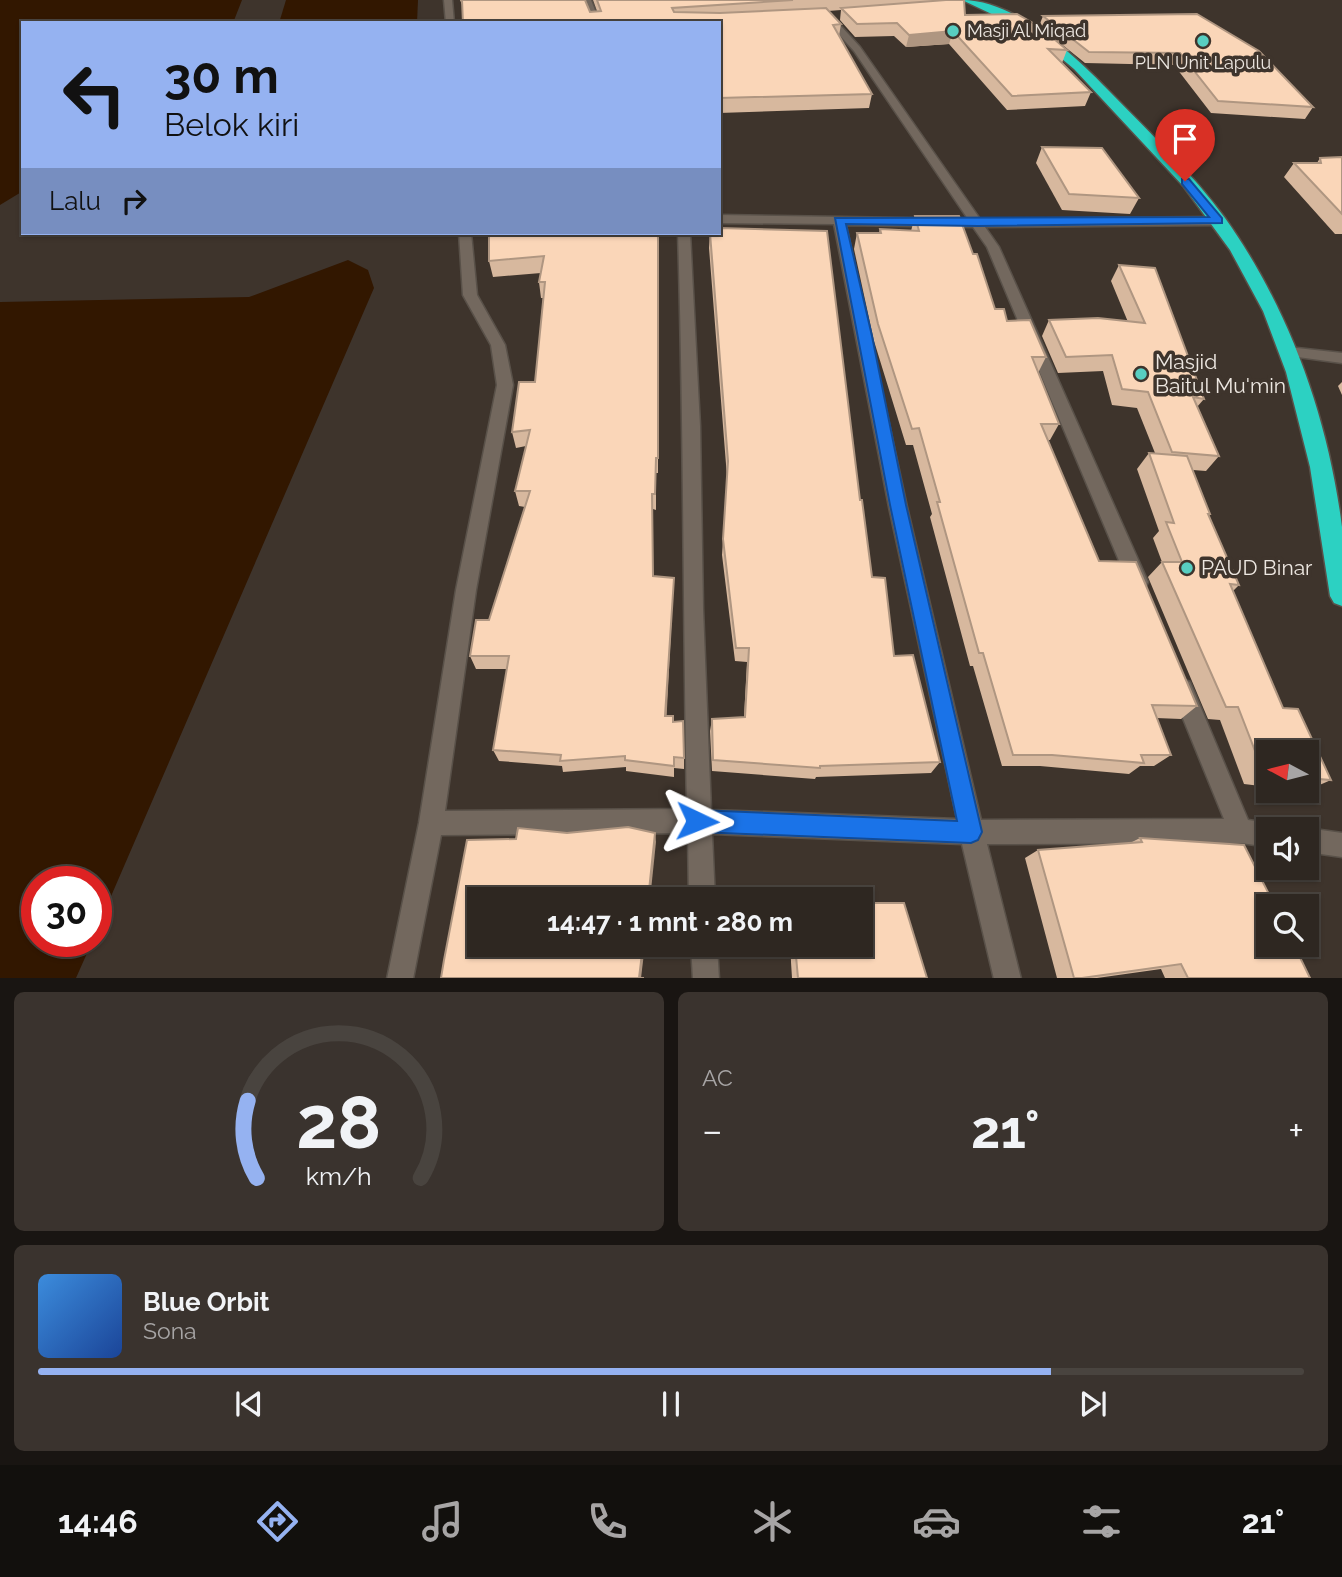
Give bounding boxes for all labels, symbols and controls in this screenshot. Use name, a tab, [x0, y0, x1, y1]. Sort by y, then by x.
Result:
place label: Masji Al Miqad	[967, 20, 1086, 41]
marker: Masji Al Miqad	[945, 23, 961, 39]
marker: PLN Unit Lapulu	[1195, 33, 1211, 49]
text: 30 m	[164, 47, 279, 104]
icon: left	[49, 49, 140, 140]
place label: PLN Unit Lapulu	[1135, 52, 1271, 73]
text: Belok kiri	[164, 106, 299, 143]
pin	[1155, 109, 1215, 181]
icon: arrive	[1166, 120, 1204, 158]
icon: right	[115, 182, 153, 220]
text: Lalu	[49, 186, 101, 216]
place label: Masjid Baitul Mu'min	[1155, 349, 1286, 398]
marker: Masjid Baitul Mu'min	[1133, 366, 1149, 382]
place label: PAUD Binar	[1201, 555, 1313, 580]
marker: PAUD Binar	[1179, 560, 1195, 576]
north arrow	[1256, 740, 1320, 803]
map controls	[1256, 740, 1319, 957]
position arrow	[660, 784, 734, 858]
button: sound	[1256, 817, 1319, 880]
speed limit sign: 30	[21, 866, 112, 957]
button: search	[1256, 894, 1319, 957]
text: 14:47 · 1 mnt · 280 m	[547, 907, 793, 937]
text: AC	[702, 1064, 733, 1091]
text: 28	[296, 1080, 382, 1165]
text: 21°	[971, 1099, 1040, 1160]
text: −	[702, 1108, 722, 1153]
text: +	[1288, 1108, 1304, 1153]
text: km/h	[306, 1160, 372, 1190]
text: Blue Orbit	[143, 1287, 270, 1317]
text: Sona	[143, 1317, 197, 1344]
icon: previous	[230, 1385, 268, 1423]
icon: pause	[652, 1385, 690, 1423]
icon: next	[1074, 1385, 1112, 1423]
icon: directions	[253, 1497, 302, 1546]
icon: music	[418, 1497, 467, 1546]
icon: phone	[583, 1497, 632, 1546]
icon: climate	[748, 1497, 797, 1546]
icon: car	[912, 1497, 961, 1546]
icon: filters	[1077, 1497, 1126, 1546]
text: 14:46	[58, 1503, 138, 1540]
text: 21°	[1242, 1503, 1284, 1540]

